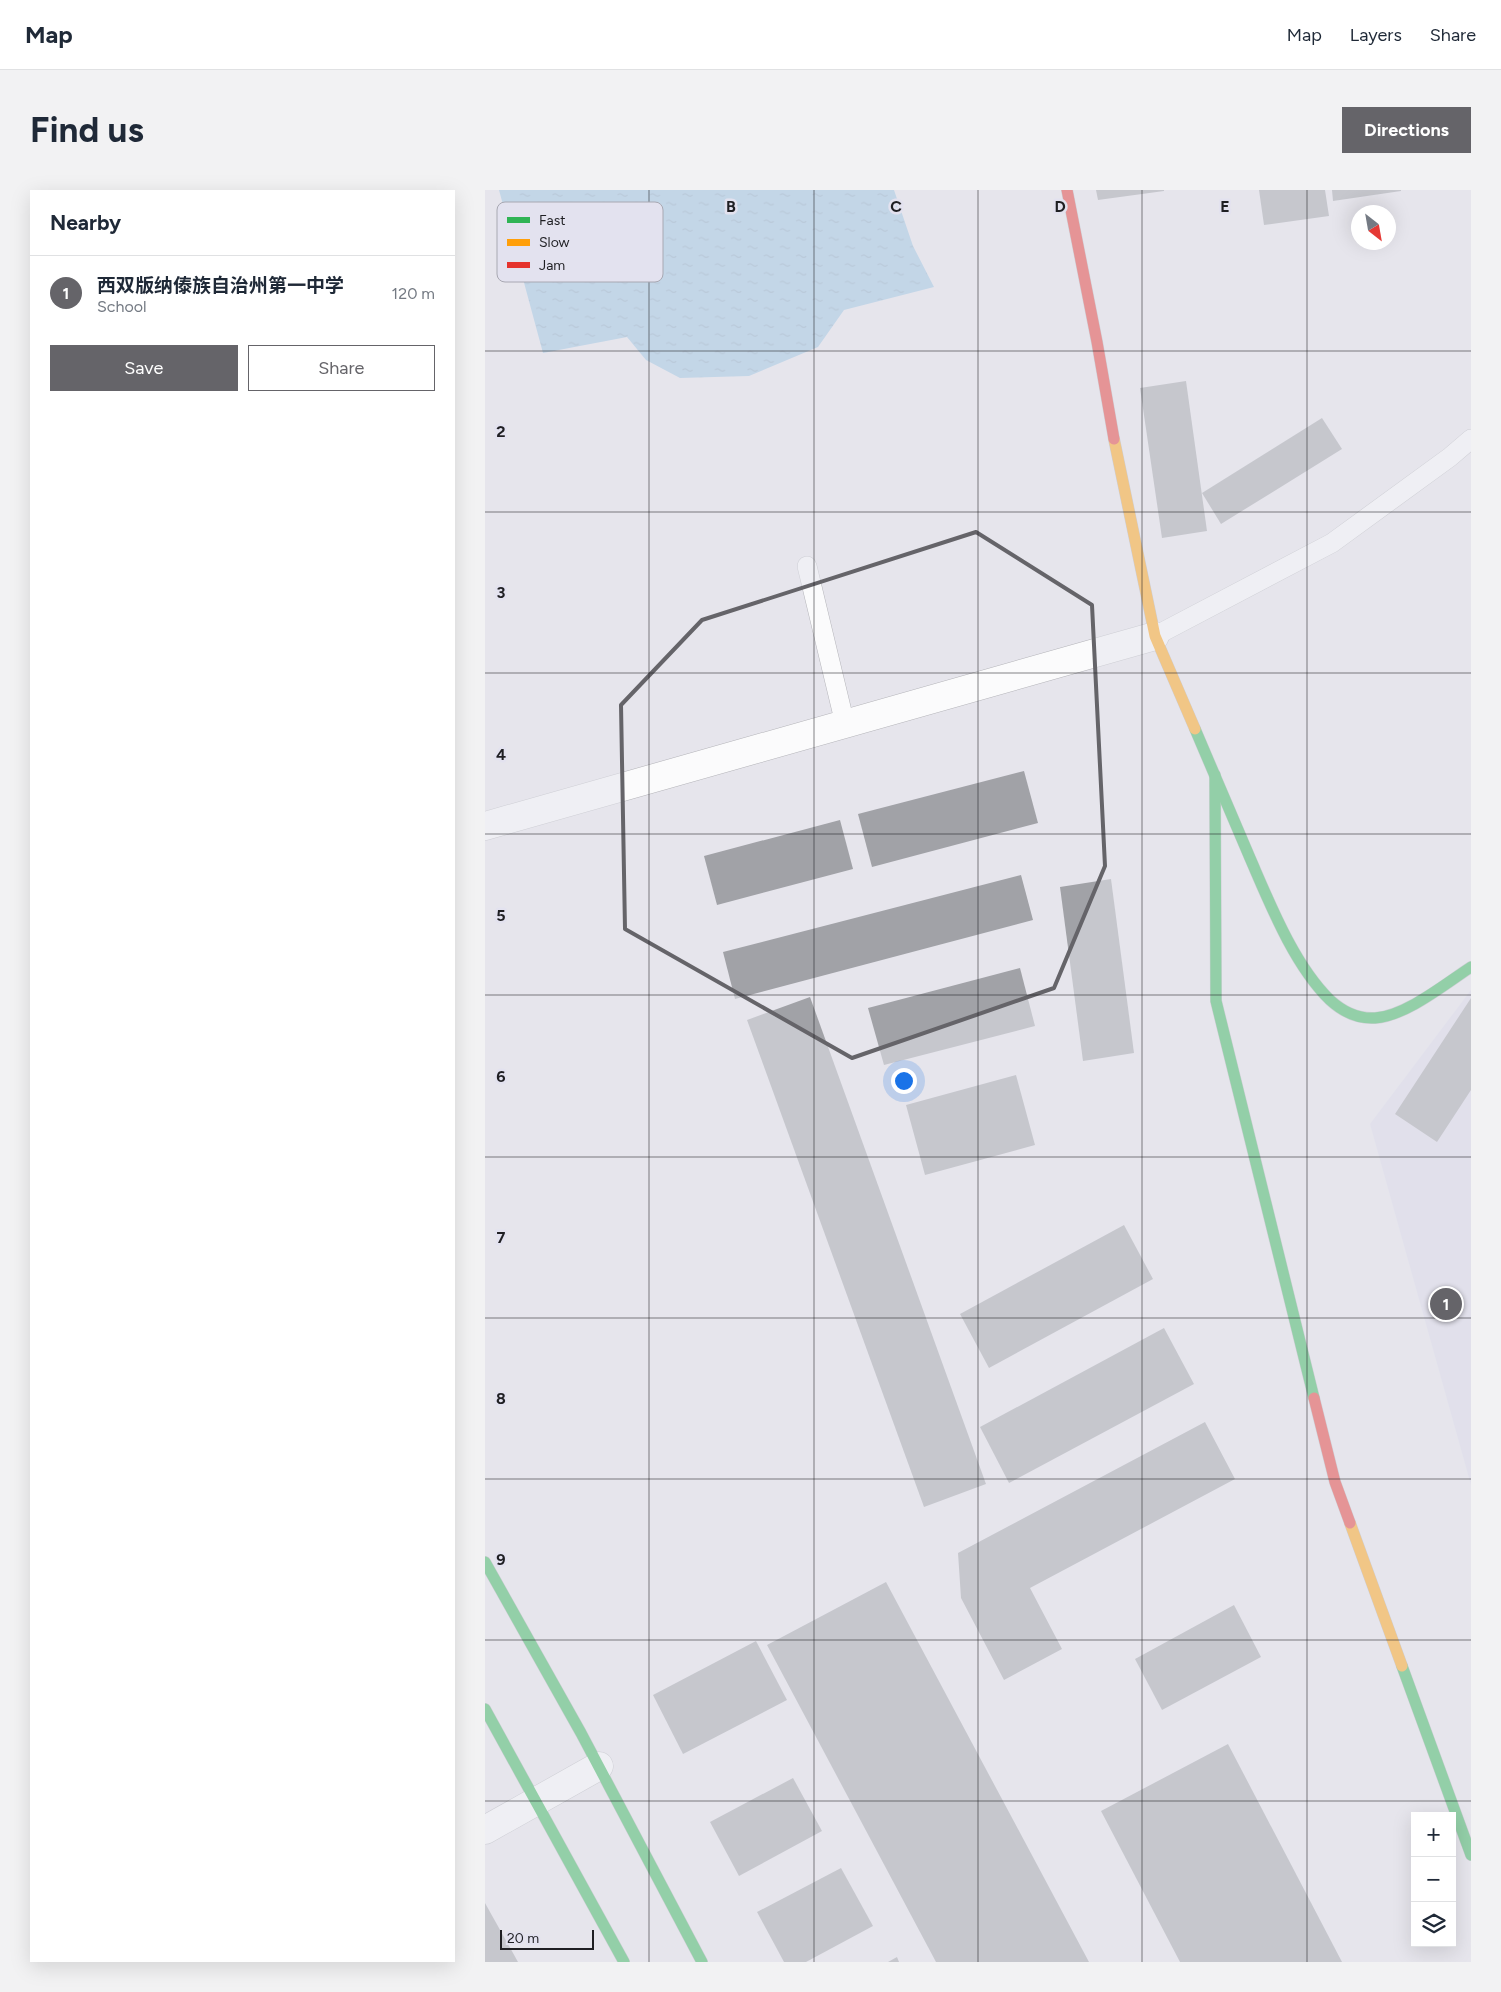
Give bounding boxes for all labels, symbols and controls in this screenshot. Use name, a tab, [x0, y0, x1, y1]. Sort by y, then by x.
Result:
text: Map	[25, 20, 73, 49]
text: Map	[1287, 24, 1322, 46]
text: Layers	[1350, 24, 1402, 46]
text: Share	[1430, 24, 1476, 46]
button: Directions	[1342, 107, 1471, 153]
text: Find us	[30, 109, 144, 151]
text: B	[726, 197, 736, 216]
text: C	[890, 197, 902, 216]
text: D	[1054, 197, 1066, 216]
text: E	[1220, 197, 1230, 216]
legend	[497, 202, 663, 282]
north arrow	[1351, 205, 1396, 250]
text: Nearby	[50, 210, 121, 235]
text: Fast	[539, 212, 565, 229]
text: Slow	[539, 234, 570, 251]
text: Jam	[539, 257, 565, 274]
text: 西双版纳傣族自治州第一中学	[97, 274, 344, 297]
text: 1	[63, 284, 69, 303]
text: 120 m	[392, 284, 435, 303]
text: School	[97, 297, 147, 316]
button: Save	[50, 345, 238, 391]
button: Share	[248, 345, 435, 391]
text: 2	[496, 422, 506, 441]
text: 3	[497, 583, 506, 602]
text: 4	[496, 745, 506, 764]
text: 5	[496, 906, 506, 925]
text: 6	[496, 1067, 506, 1086]
your location	[891, 1068, 917, 1094]
text: 7	[497, 1228, 506, 1247]
pin: 1	[1430, 1285, 1462, 1323]
text: 8	[496, 1389, 506, 1408]
text: 9	[496, 1550, 506, 1569]
map controls	[1411, 1812, 1456, 1947]
button: +	[1411, 1812, 1456, 1857]
button: −	[1411, 1857, 1456, 1902]
button: layers	[1411, 1902, 1456, 1947]
scale bar	[500, 1927, 594, 1950]
text: 20 m	[507, 1930, 539, 1947]

